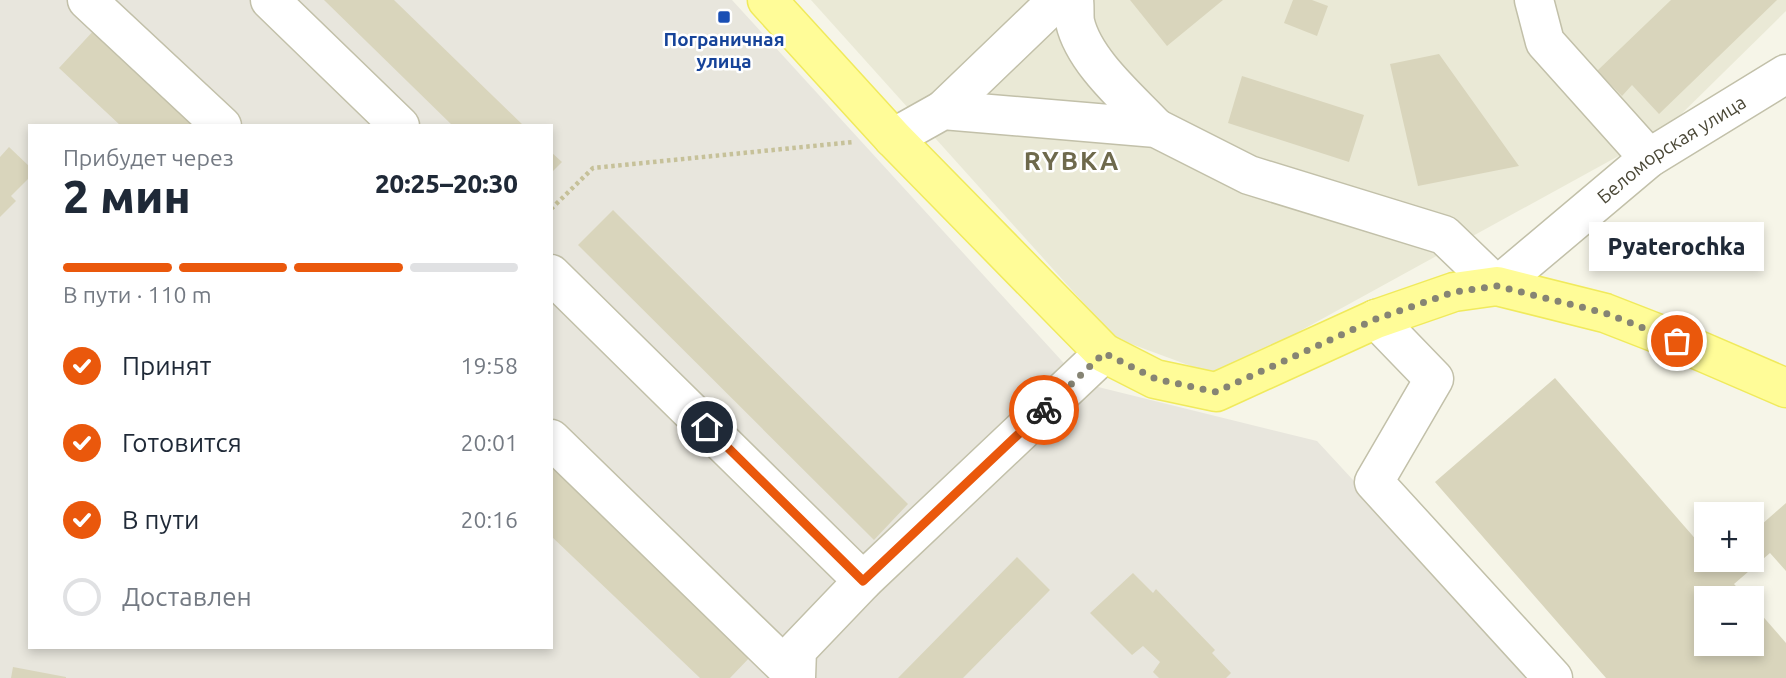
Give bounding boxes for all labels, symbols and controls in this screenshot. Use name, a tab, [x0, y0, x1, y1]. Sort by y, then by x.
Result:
marker: Пограничная улица	[716, 9, 732, 25]
place label: Пограничная улица	[663, 28, 785, 72]
street label: Беломорская улица	[1593, 90, 1750, 208]
text: Прибудет через	[63, 145, 234, 170]
district label: RYBKA	[1024, 146, 1120, 175]
text: 20:25–20:30	[375, 169, 518, 198]
text: 2 мин	[63, 170, 191, 222]
callout: Pyaterochka	[1590, 222, 1764, 271]
text: Pyaterochka	[1608, 234, 1745, 259]
text: В пути · 110 m	[63, 282, 212, 307]
pin	[1647, 311, 1707, 371]
icon: bag	[1658, 322, 1696, 360]
icon: check	[63, 347, 101, 385]
text: Принят	[122, 351, 211, 380]
text: 19:58	[460, 353, 518, 378]
courier	[1009, 375, 1079, 445]
icon: bike	[1025, 391, 1063, 429]
pin	[677, 397, 737, 457]
icon: home	[688, 408, 726, 446]
icon: check	[63, 424, 101, 462]
text: Готовится	[122, 428, 242, 457]
text: 20:01	[460, 430, 518, 455]
icon: check	[63, 501, 101, 539]
map controls	[1694, 502, 1764, 656]
button: +	[1694, 502, 1764, 572]
text: В пути	[122, 505, 199, 534]
text: 20:16	[460, 507, 518, 532]
text: Доставлен	[122, 582, 252, 611]
button: −	[1694, 586, 1764, 656]

